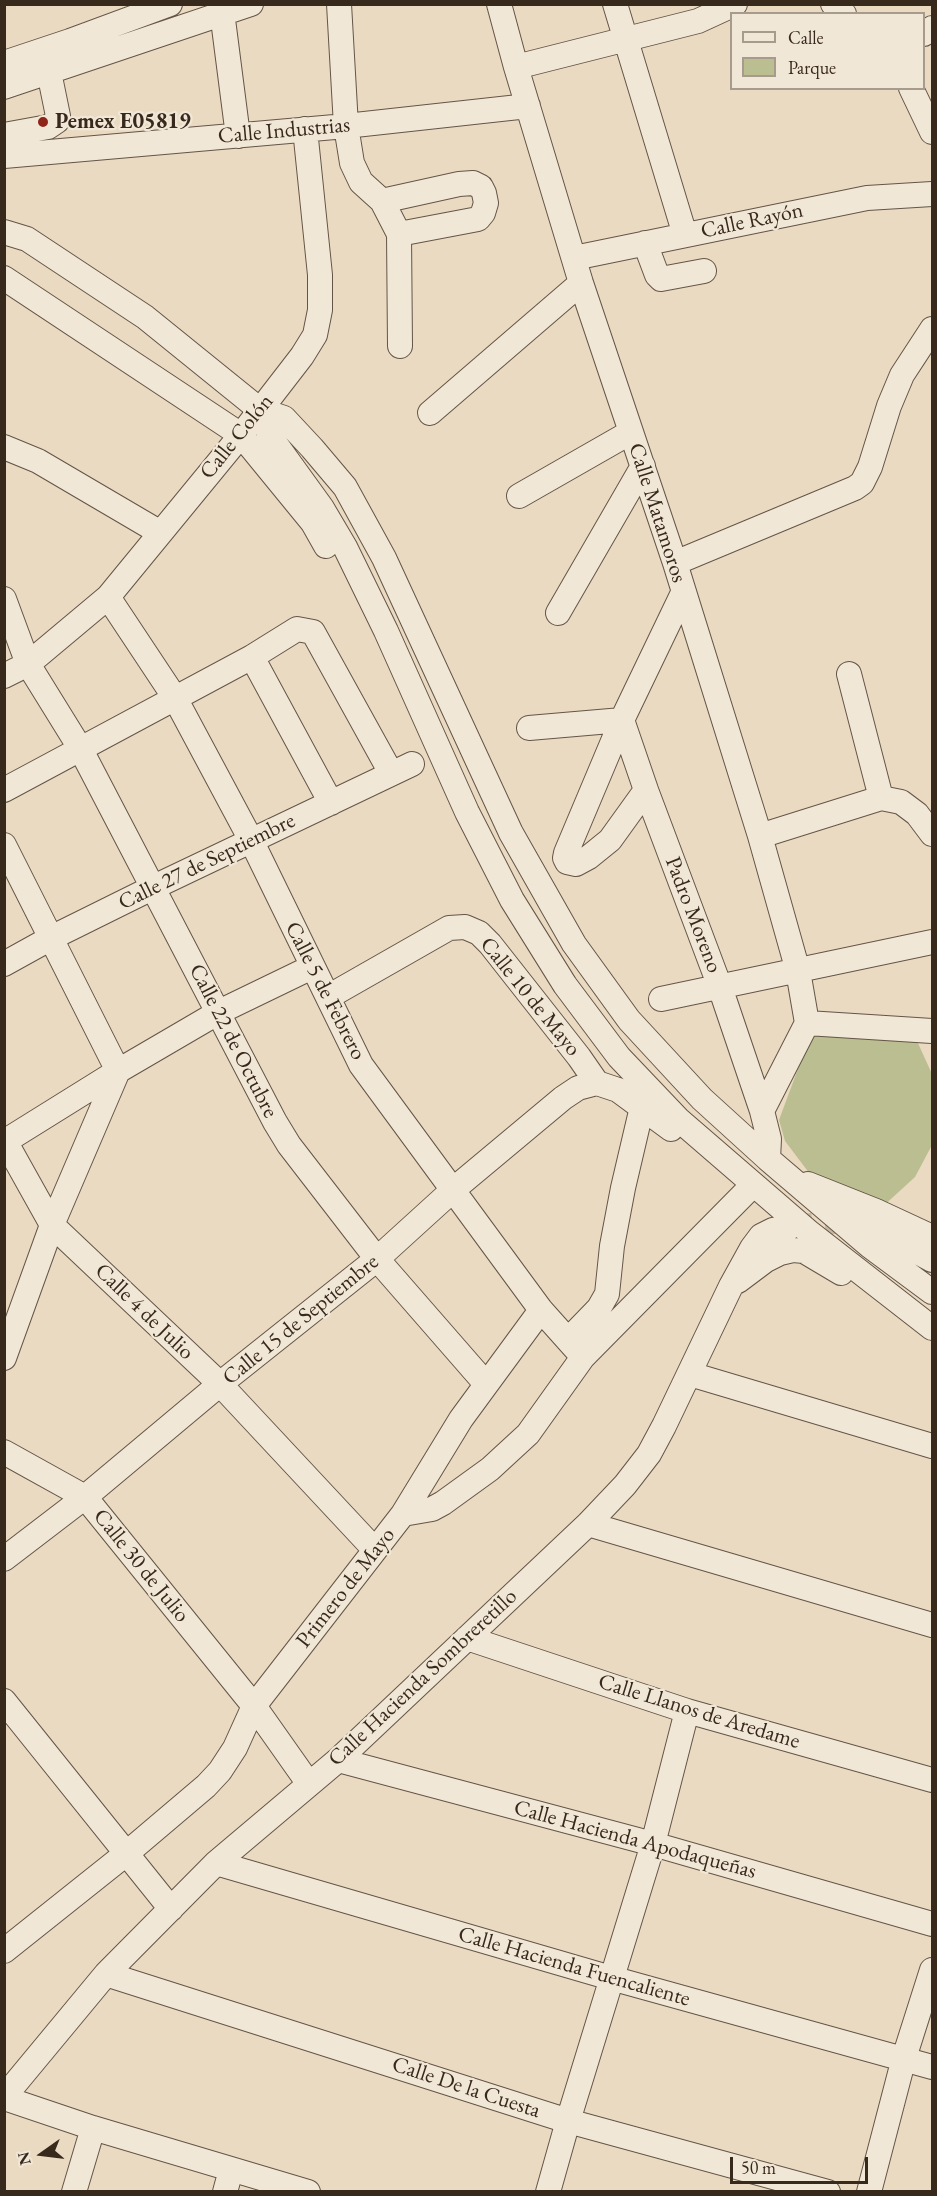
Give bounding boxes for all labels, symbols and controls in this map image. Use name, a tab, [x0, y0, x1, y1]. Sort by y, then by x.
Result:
legend	[730, 12, 925, 90]
text: Calle	[788, 26, 824, 49]
text: Parque	[788, 56, 836, 79]
place label: Pemex E05819	[55, 109, 191, 135]
street label: Calle Industrias	[217, 112, 351, 150]
marker: Pemex E05819	[36, 115, 50, 129]
street label: Calle Rayón	[699, 197, 805, 245]
street label: Calle Colón	[195, 389, 279, 485]
street label: Calle Matamoros	[622, 440, 692, 586]
street label: Calle 27 de Septiembre	[114, 808, 300, 916]
street label: Padro Moreno	[659, 853, 727, 977]
street label: Calle 5 de Febrero	[279, 917, 371, 1065]
street label: Calle 10 de Mayo	[474, 932, 586, 1062]
street label: Calle 22 de Octubre	[183, 960, 283, 1122]
street label: Calle 15 de Septiembre	[218, 1249, 384, 1391]
street label: Calle 4 de Julio	[89, 1258, 199, 1366]
street label: Calle 30 de Julio	[87, 1504, 195, 1628]
street label: Primero de Mayo	[291, 1523, 401, 1653]
street label: Calle Hacienda Sombreretillo	[323, 1584, 523, 1772]
street label: Calle Llanos de Aredame	[595, 1669, 803, 1755]
street label: Calle Hacienda Apodaqueñas	[511, 1795, 759, 1885]
street label: Calle Hacienda Fuencaliente	[455, 1921, 693, 2013]
street label: Calle De la Cuesta	[388, 2052, 544, 2124]
north arrow	[12, 2124, 72, 2184]
scale bar	[733, 2145, 871, 2183]
text: N	[12, 2150, 36, 2167]
text: 50 m	[741, 2156, 776, 2179]

